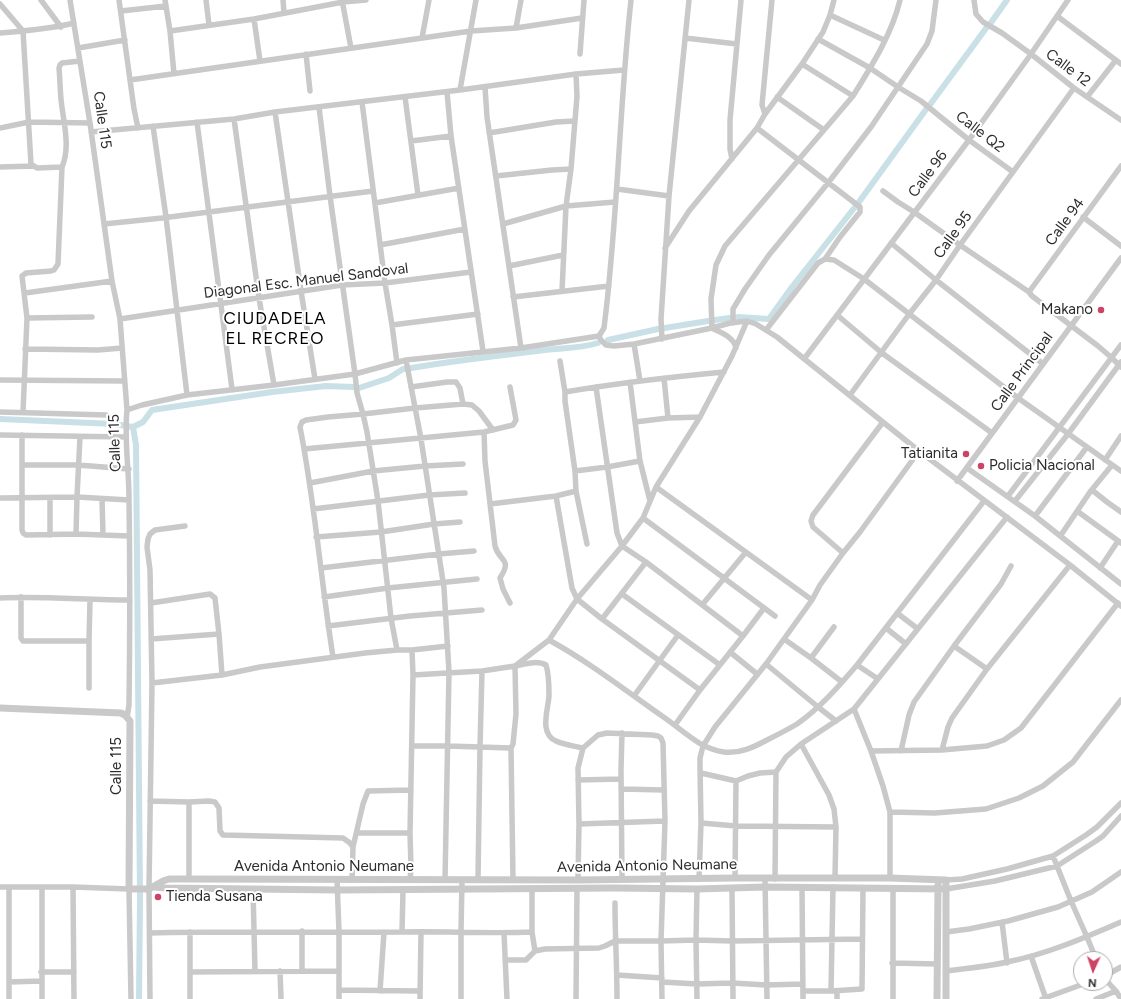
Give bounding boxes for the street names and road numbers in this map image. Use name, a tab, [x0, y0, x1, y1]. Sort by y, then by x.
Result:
street label: Calle 12	[1042, 45, 1094, 91]
street label: Calle 115	[89, 90, 115, 150]
street label: Calle Q2	[952, 107, 1008, 157]
street label: Calle 96	[905, 147, 951, 201]
street label: Calle 94	[1042, 195, 1088, 249]
street label: Calle 95	[930, 208, 976, 262]
street label: Diagonal Esc. Manuel Sandoval	[203, 260, 409, 302]
street label: Calle Principal	[987, 329, 1057, 415]
street label: Calle 115	[105, 414, 125, 472]
street label: Calle 115	[108, 737, 126, 795]
street label: Avenida Antonio Neumane	[557, 855, 737, 877]
street label: Avenida Antonio Neumane	[234, 858, 414, 876]

